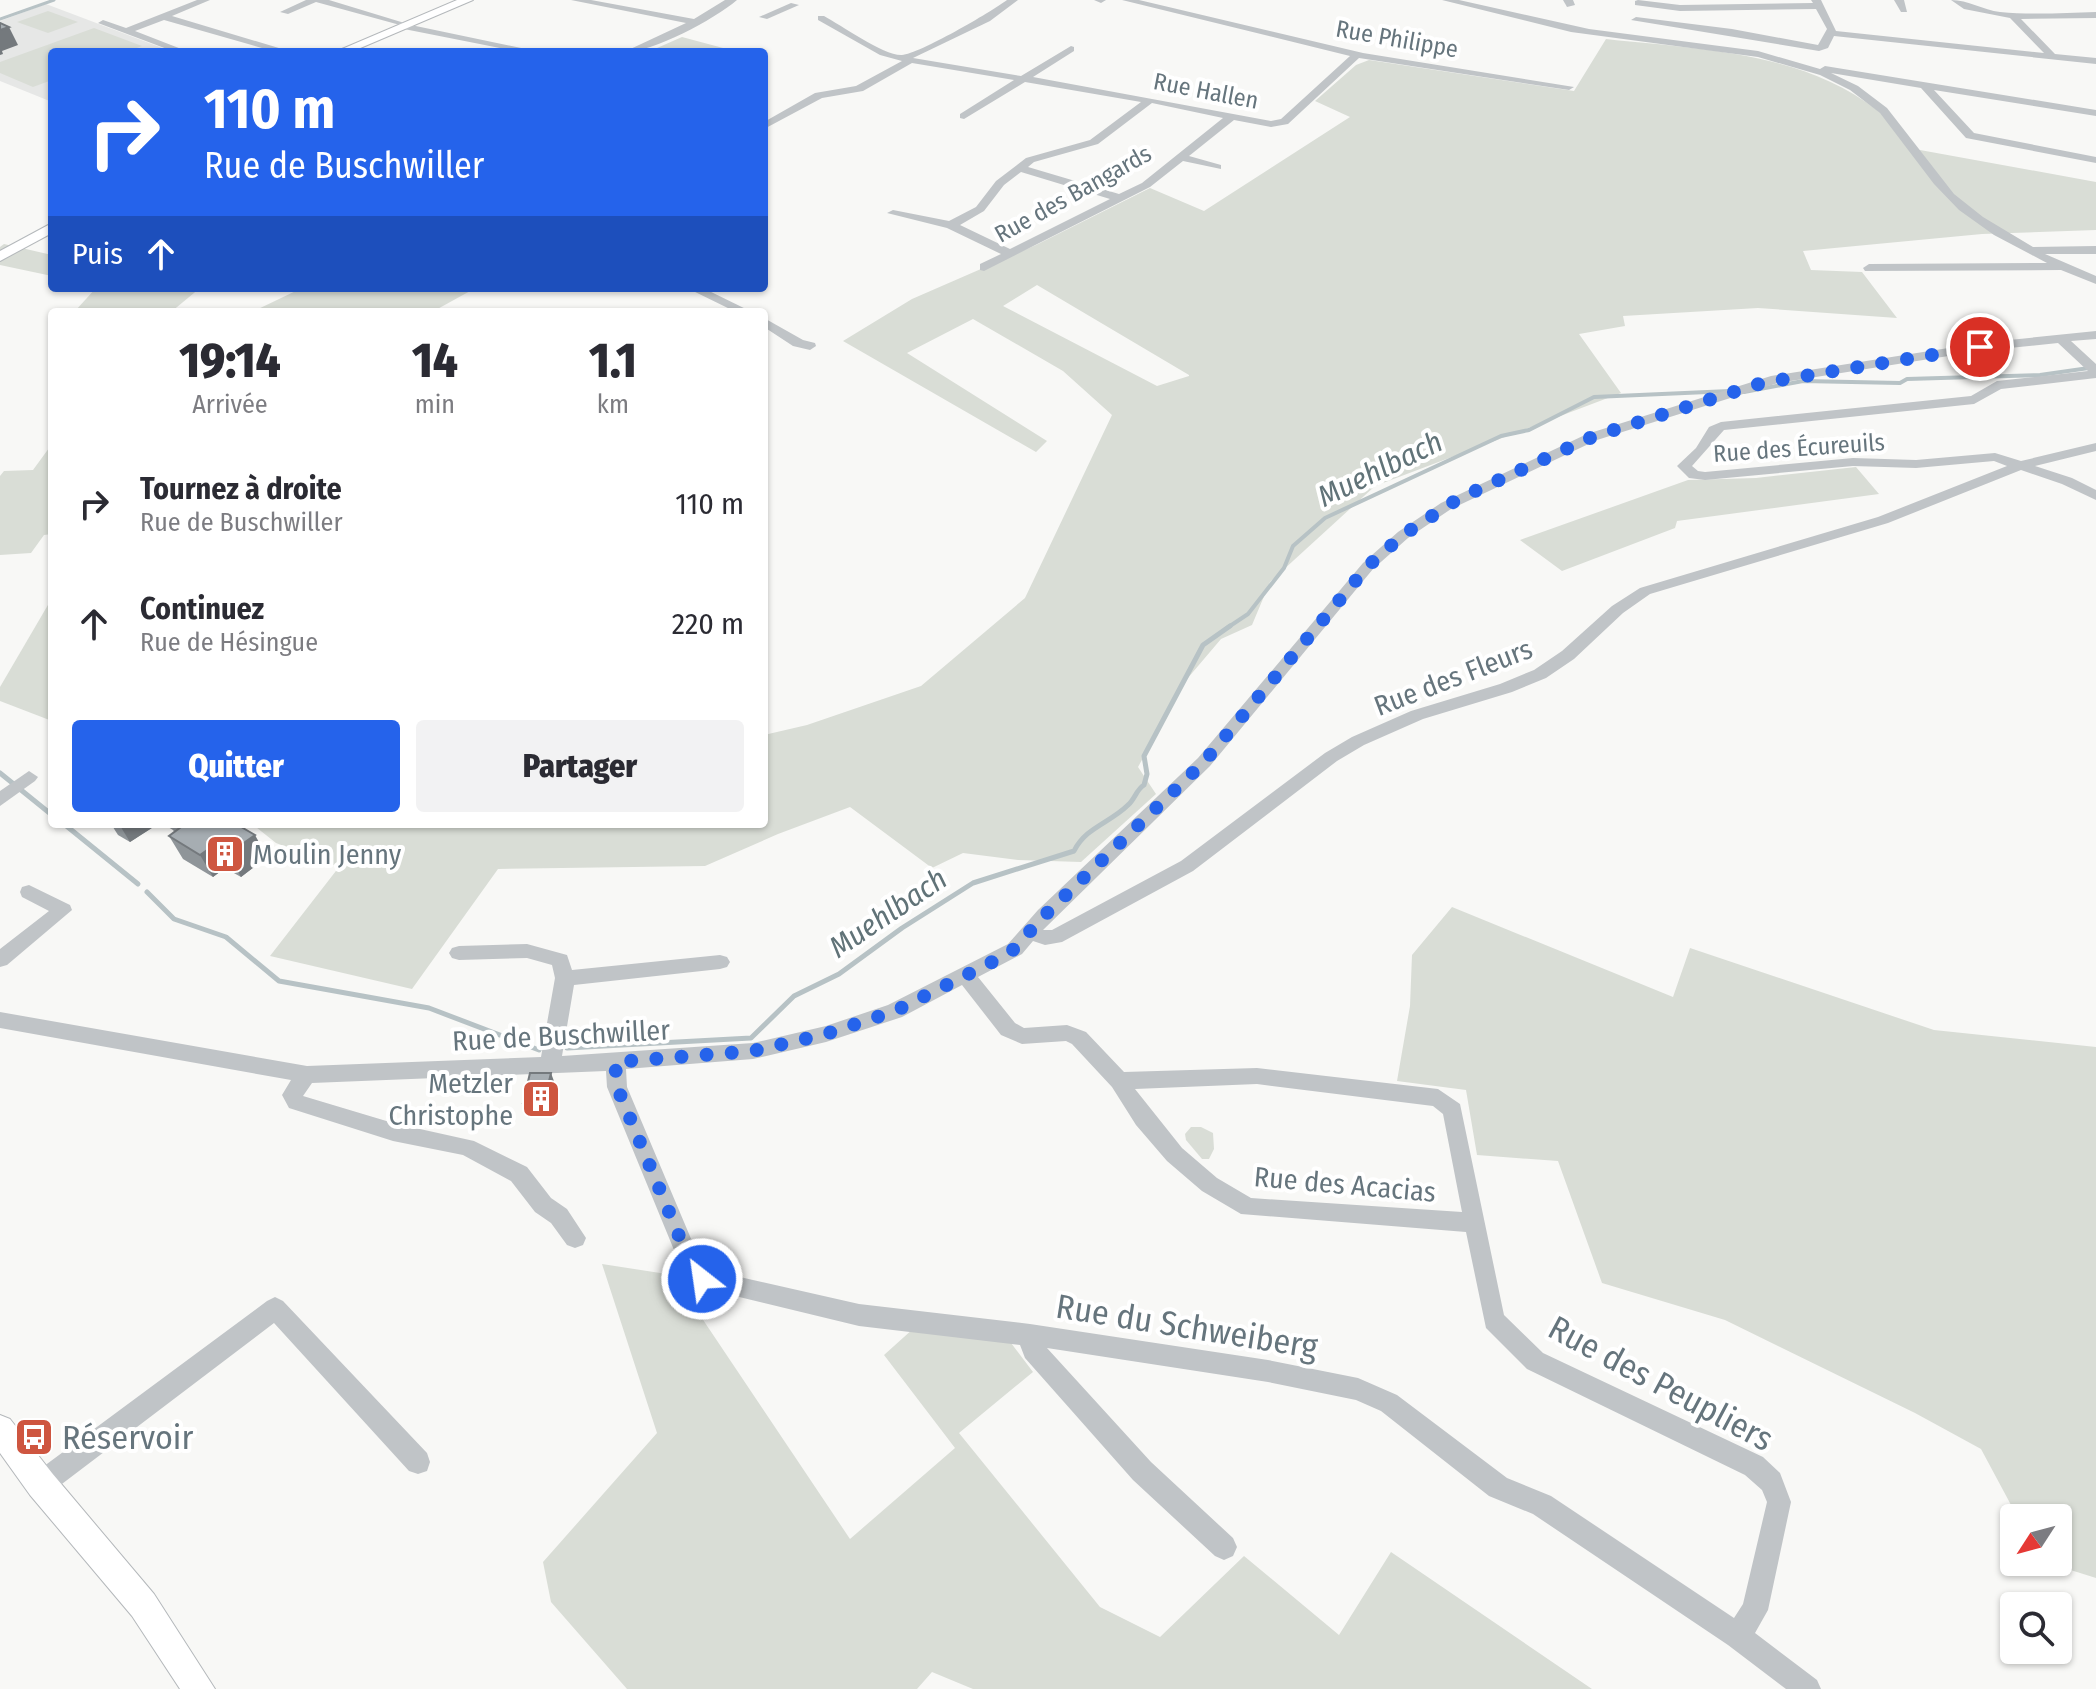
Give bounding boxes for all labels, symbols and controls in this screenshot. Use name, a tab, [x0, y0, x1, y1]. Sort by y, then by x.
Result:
street label: Rue Philippe	[1334, 14, 1460, 64]
street label: Rue Hallen	[1151, 67, 1261, 115]
text: 110 m	[204, 76, 335, 143]
icon: right	[72, 80, 176, 184]
street label: Rue des Bangards	[990, 139, 1156, 249]
text: Rue de Buschwiller	[204, 144, 484, 188]
icon: ahead	[139, 232, 183, 276]
text: Puis	[72, 236, 123, 272]
pin	[1946, 313, 2014, 381]
icon: arrive	[1958, 325, 2002, 369]
text: 19:14	[179, 332, 281, 390]
text: 14	[412, 332, 458, 390]
text: 1.1	[589, 332, 637, 390]
text: Arrivée	[192, 389, 268, 420]
text: min	[415, 389, 455, 420]
text: km	[597, 389, 629, 420]
water label: Muehlbach	[1312, 423, 1448, 515]
street label: Rue des Écureuils	[1712, 427, 1886, 468]
text: Tournez à droite	[140, 471, 342, 507]
icon: right	[72, 482, 116, 526]
text: 110 m	[675, 486, 744, 522]
text: Rue de Buschwiller	[140, 507, 342, 538]
text: Continuez	[140, 591, 264, 627]
icon: ahead	[72, 602, 116, 646]
text: 220 m	[672, 606, 744, 642]
text: Rue de Hésingue	[140, 627, 318, 658]
street label: Rue des Fleurs	[1369, 632, 1537, 723]
button: Quitter	[72, 720, 400, 812]
button: Partager	[416, 720, 744, 812]
building icon: Moulin Jenny	[204, 833, 246, 875]
place label: Moulin Jenny	[253, 838, 402, 871]
water label: Muehlbach	[822, 861, 954, 965]
street label: Rue de Buschwiller	[451, 1013, 671, 1058]
place label: Metzler Christophe	[389, 1067, 513, 1132]
building icon: Metzler Christophe	[520, 1078, 562, 1120]
street label: Rue des Acacias	[1253, 1160, 1437, 1209]
position arrow	[660, 1237, 744, 1321]
street label: Rue du Schweiberg	[1053, 1286, 1321, 1367]
street label: Rue des Peupliers	[1542, 1307, 1780, 1460]
bus stop icon: Réservoir	[13, 1416, 55, 1458]
place label: Réservoir	[62, 1417, 193, 1458]
north arrow	[2000, 1504, 2072, 1576]
map controls	[2000, 1504, 2072, 1664]
button: search	[2000, 1592, 2072, 1664]

